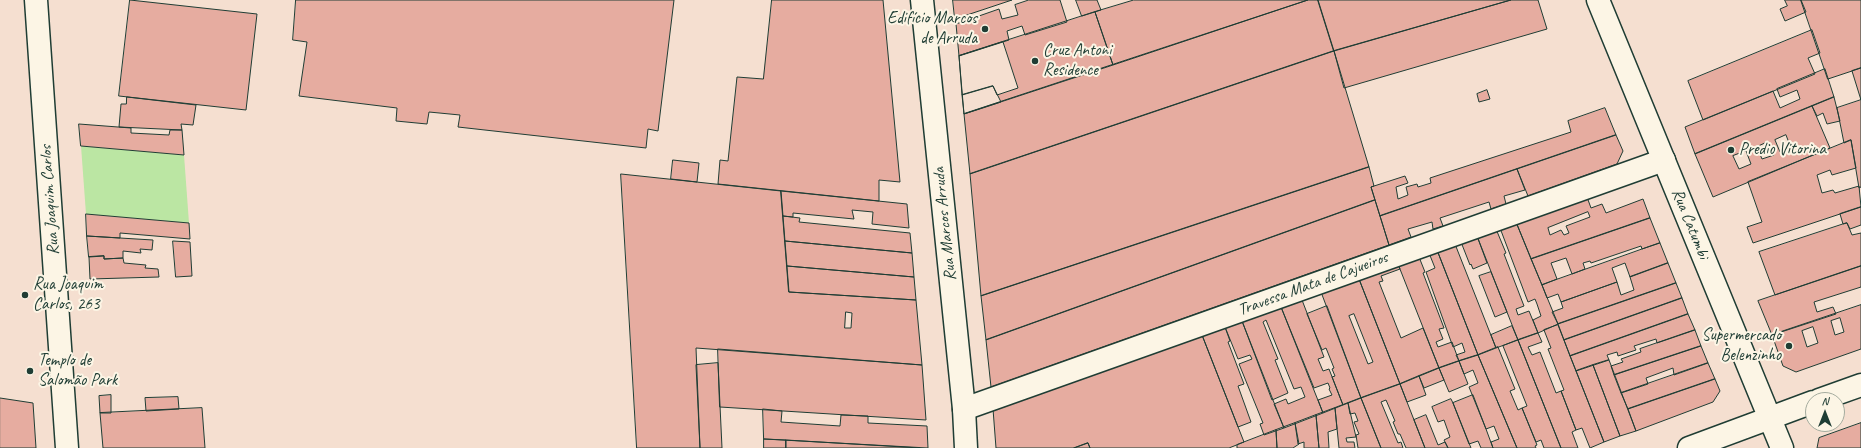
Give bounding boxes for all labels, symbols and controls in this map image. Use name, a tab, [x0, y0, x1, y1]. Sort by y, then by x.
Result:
place label: Edifício Marcos de Arruda	[887, 9, 977, 49]
marker: Edifício Marcos de Arruda	[980, 24, 990, 34]
place label: Cruz Antoni Residence	[1043, 41, 1111, 81]
marker: Cruz Antoni Residence	[1030, 56, 1040, 66]
place label: Predio Vitorina	[1739, 140, 1826, 160]
street label: Rua Joaquim Carlos	[36, 144, 64, 256]
marker: Predio Vitorina	[1726, 145, 1736, 155]
street label: Rua Marcos Arruda	[929, 166, 961, 282]
street label: Rua Catumbi	[1667, 186, 1713, 262]
street label: Travessa Mata de Cajueiros	[1235, 247, 1391, 321]
place label: Rua Joaquim Carlos, 263	[33, 275, 103, 315]
marker: Rua Joaquim Carlos, 263	[20, 290, 30, 300]
place label: Supermercado Belenzinho	[1701, 326, 1781, 366]
marker: Supermercado Belenzinho	[1784, 341, 1794, 351]
place label: Templo de Salomão Park	[38, 351, 117, 391]
marker: Templo de Salomão Park	[25, 366, 35, 376]
north arrow	[1805, 392, 1845, 432]
text: N	[1822, 394, 1828, 408]

